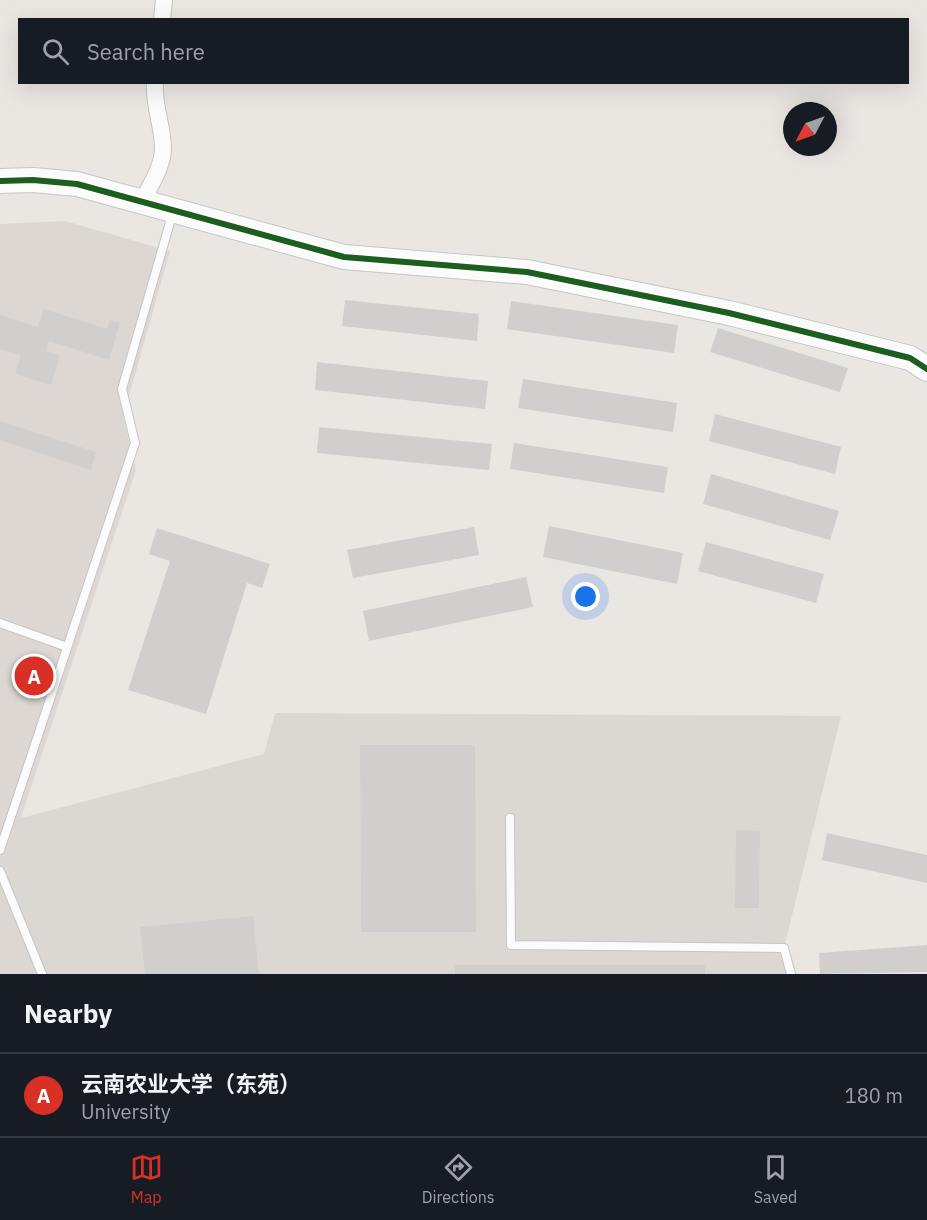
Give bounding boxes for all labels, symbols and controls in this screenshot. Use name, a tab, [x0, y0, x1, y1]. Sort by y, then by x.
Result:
search box	[18, 18, 909, 84]
icon: search	[39, 35, 72, 68]
text: Search here	[87, 37, 205, 66]
north arrow	[783, 102, 837, 156]
your location	[571, 582, 600, 611]
pin: A	[15, 654, 54, 698]
text: Nearby	[24, 996, 112, 1030]
text: 云南农业大学（东苑）	[81, 1069, 301, 1098]
text: A	[37, 1082, 50, 1109]
text: 180 m	[845, 1082, 903, 1109]
text: University	[81, 1098, 171, 1125]
tab: Map	[130, 1151, 163, 1207]
tab: Directions	[422, 1151, 495, 1207]
tab: Saved	[754, 1151, 797, 1207]

